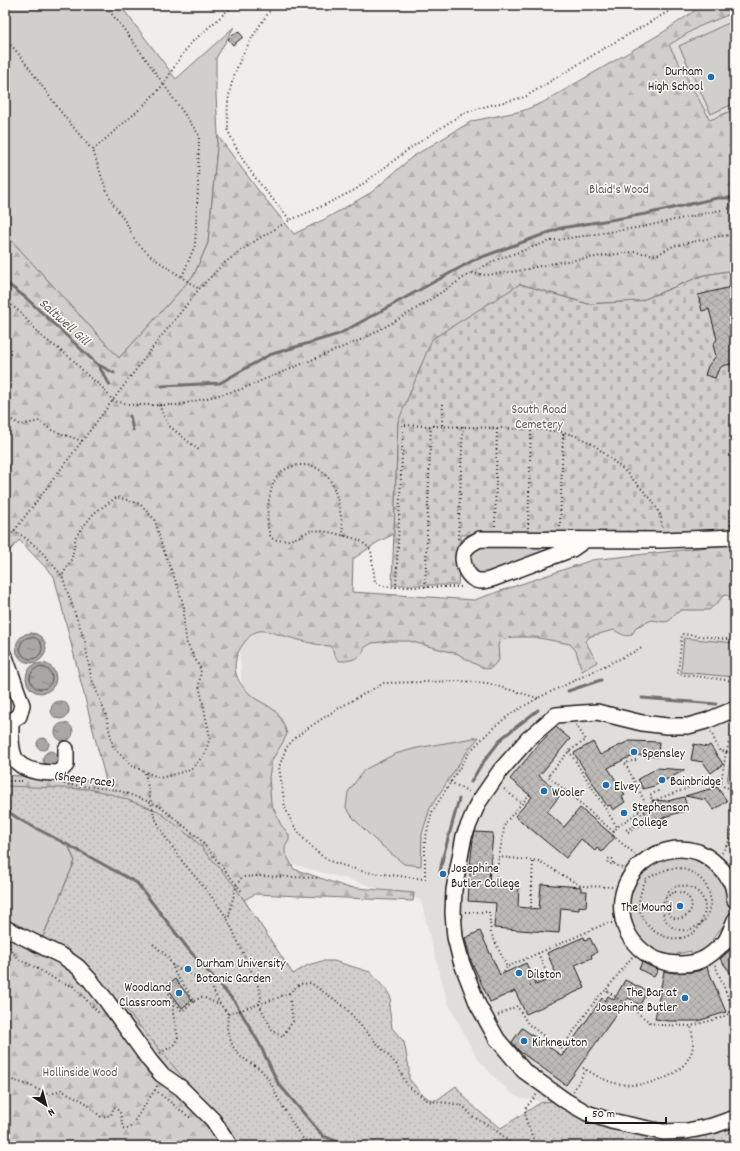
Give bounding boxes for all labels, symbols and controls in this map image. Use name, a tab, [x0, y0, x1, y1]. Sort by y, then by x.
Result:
place label: Durham High School	[648, 63, 703, 97]
marker: Durham High School	[706, 72, 716, 82]
park label: Blaid's Wood	[589, 181, 649, 200]
water label: Saltwell Gill	[34, 294, 95, 352]
park label: South Road Cemetery	[511, 401, 567, 435]
place label: Spensley	[642, 745, 686, 764]
marker: Spensley	[629, 747, 639, 757]
street label: (Sheep race)	[54, 767, 116, 794]
place label: Bainbridge	[670, 773, 721, 792]
marker: Bainbridge	[657, 775, 667, 785]
place label: Elvey	[614, 778, 640, 797]
marker: Elvey	[601, 780, 611, 790]
place label: Wooler	[552, 784, 585, 803]
marker: Wooler	[539, 786, 549, 796]
place label: Stephenson College	[632, 799, 689, 833]
marker: Stephenson College	[619, 808, 629, 818]
place label: Josephine Butler College	[451, 860, 520, 894]
marker: Josephine Butler College	[438, 869, 448, 879]
place label: The Mound	[621, 899, 672, 918]
marker: The Mound	[675, 901, 685, 911]
place label: Durham University Botanic Garden	[196, 955, 286, 989]
marker: Durham University Botanic Garden	[183, 964, 193, 974]
place label: Dilston	[527, 966, 561, 985]
marker: Dilston	[514, 968, 524, 978]
place label: Woodland Classroom	[119, 979, 171, 1013]
place label: The Bar at Josephine Butler	[596, 984, 677, 1018]
marker: Woodland Classroom	[174, 988, 184, 998]
marker: The Bar at Josephine Butler	[680, 993, 690, 1003]
place label: Kirknewton	[532, 1034, 587, 1053]
marker: Kirknewton	[519, 1036, 529, 1046]
park label: Hollinside Wood	[43, 1064, 117, 1083]
north arrow	[26, 1085, 66, 1125]
scale bar	[586, 1099, 666, 1125]
text: N	[43, 1103, 58, 1120]
text: 50 m	[592, 1106, 615, 1123]

